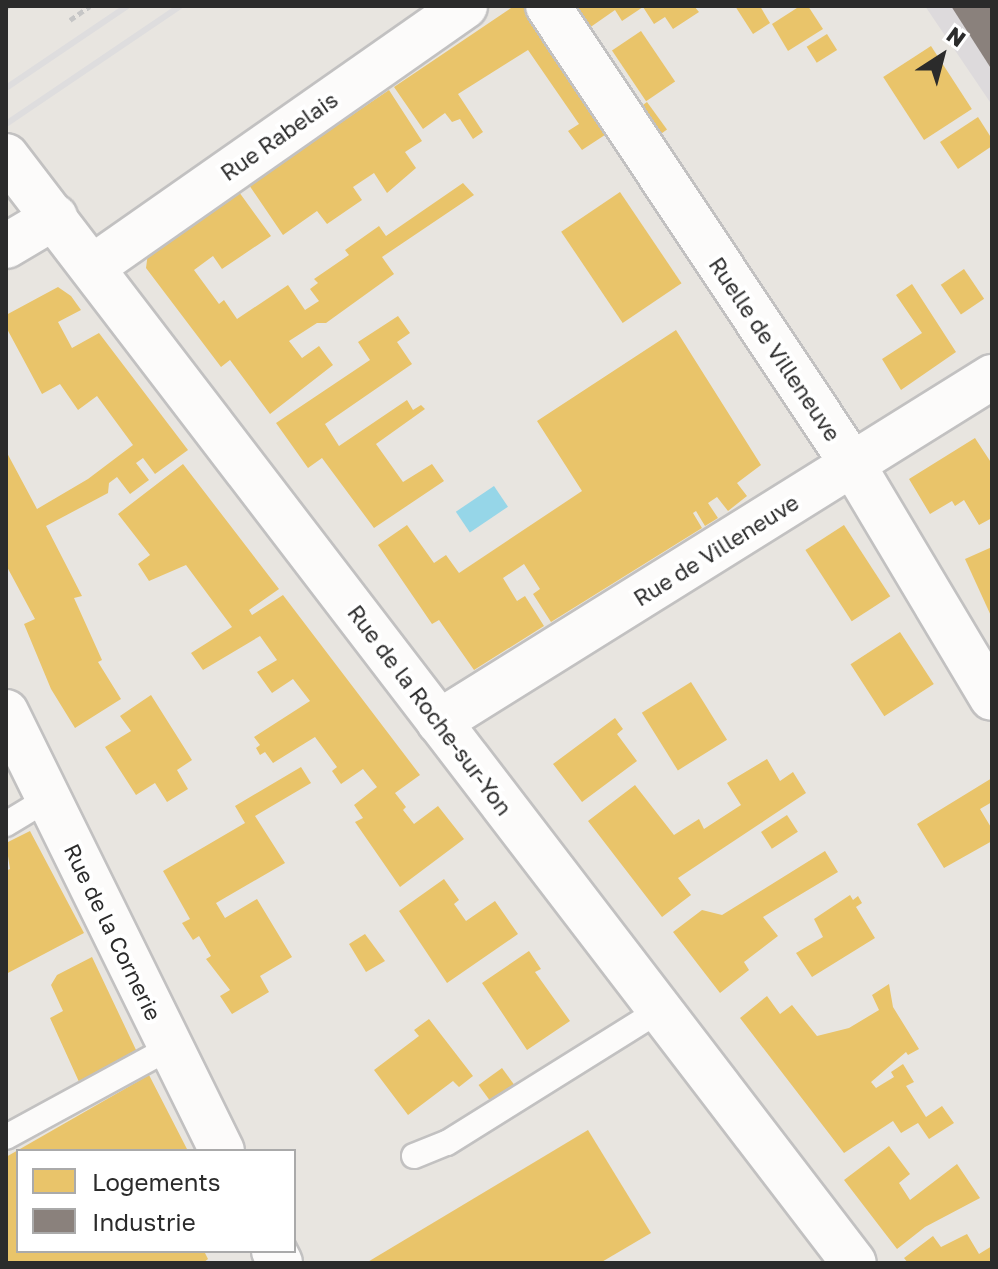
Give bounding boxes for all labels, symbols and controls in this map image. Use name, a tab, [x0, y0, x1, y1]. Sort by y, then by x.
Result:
north arrow	[902, 16, 982, 96]
text: N	[942, 20, 971, 52]
street label: Rue Rabelais	[215, 86, 343, 186]
street label: Ruelle de Villeneuve	[704, 252, 846, 446]
street label: Rue de Villeneuve	[629, 489, 803, 611]
street label: Rue de la Roche-sur-Yon	[342, 600, 518, 820]
street label: Rue de la Cornerie	[59, 839, 167, 1025]
legend	[16, 1149, 296, 1253]
text: Logements	[92, 1167, 221, 1196]
text: Industrie	[92, 1207, 196, 1236]

